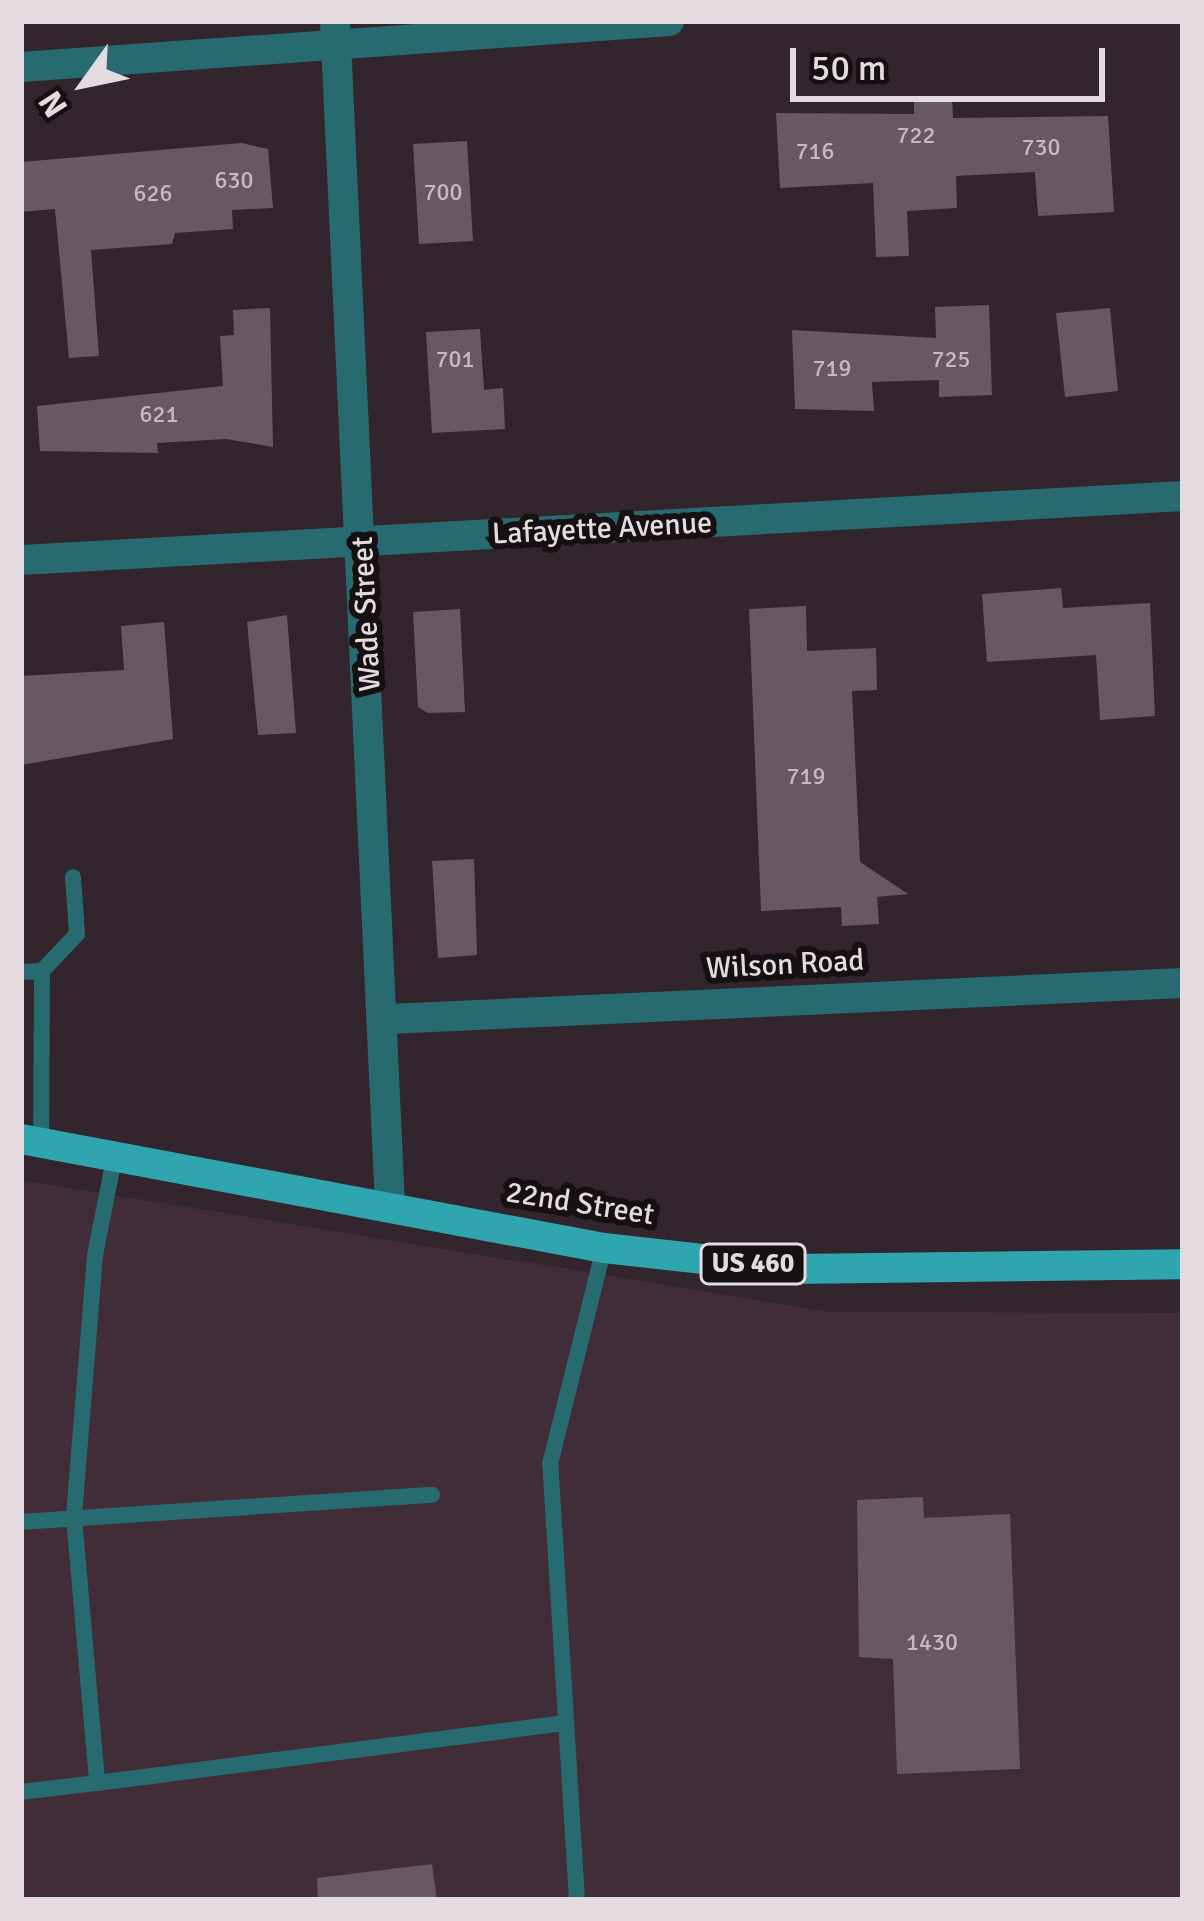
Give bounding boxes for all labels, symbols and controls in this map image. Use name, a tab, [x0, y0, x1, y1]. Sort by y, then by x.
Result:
north arrow	[24, 24, 144, 144]
scale bar	[796, 24, 1111, 98]
text: 50 m	[811, 46, 887, 91]
text: N	[30, 83, 77, 125]
house number: 722	[897, 122, 935, 150]
house number: 730	[1022, 134, 1060, 162]
house number: 716	[796, 138, 834, 166]
house number: 630	[215, 167, 253, 195]
house number: 700	[424, 179, 462, 207]
house number: 626	[134, 180, 172, 208]
house number: 701	[436, 346, 474, 374]
house number: 725	[932, 346, 970, 374]
house number: 719	[813, 355, 851, 383]
house number: 621	[140, 401, 178, 429]
street label: Lafayette Avenue	[491, 505, 713, 553]
street label: Wade Street	[345, 536, 389, 692]
house number: 719	[787, 763, 825, 791]
street label: Wilson Road	[705, 943, 865, 987]
street label: 22nd Street	[503, 1175, 657, 1233]
road number: US 460	[699, 1243, 807, 1285]
house number: 1430	[906, 1629, 958, 1657]

